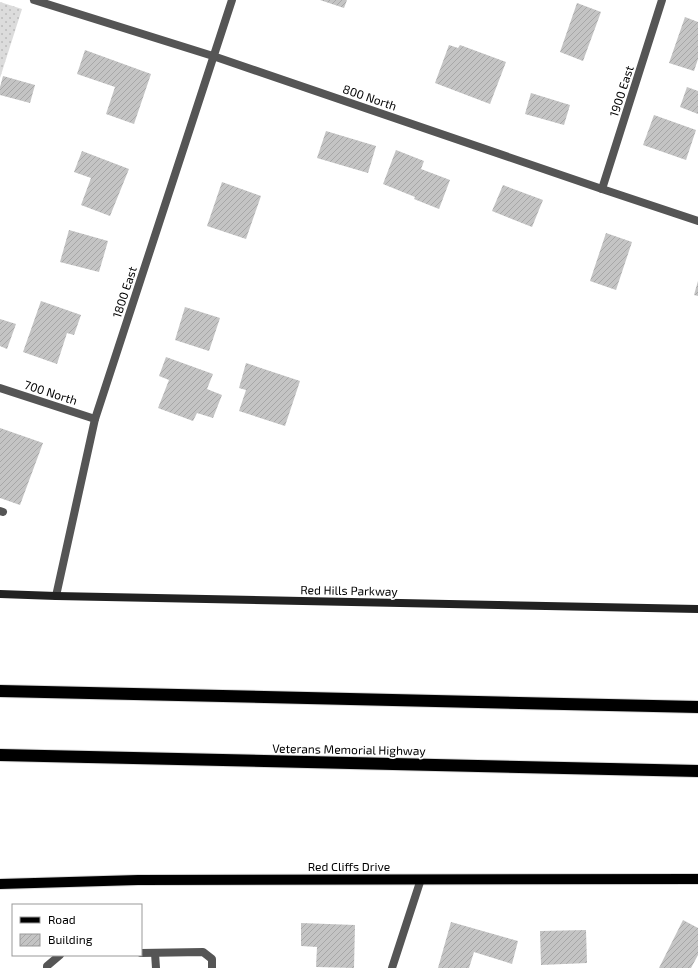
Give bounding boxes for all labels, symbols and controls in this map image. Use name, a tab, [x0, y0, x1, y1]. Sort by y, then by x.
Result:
street label: 1900 East	[606, 63, 636, 118]
street label: 800 North	[341, 81, 399, 113]
street label: 1800 East	[109, 264, 139, 319]
street label: 700 North	[23, 377, 79, 407]
street label: Red Hills Parkway	[300, 582, 399, 598]
street label: Veterans Memorial Highway	[272, 741, 427, 757]
street label: Red Cliffs Drive	[308, 859, 390, 873]
legend	[12, 904, 142, 956]
text: Road	[48, 912, 76, 926]
text: Building	[48, 932, 93, 946]

